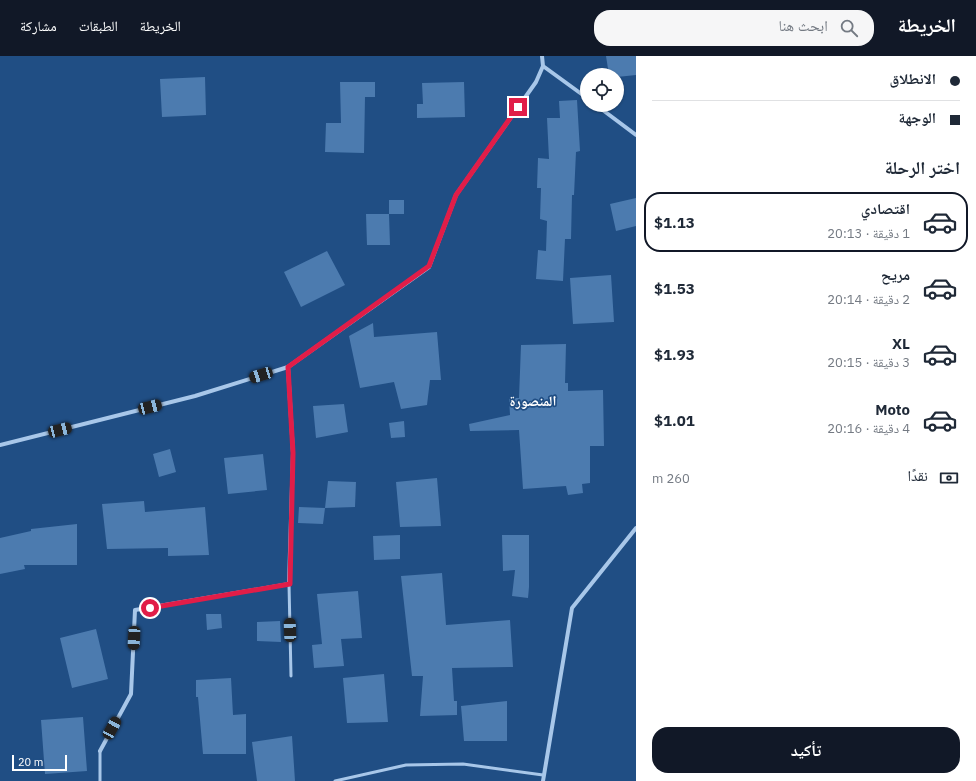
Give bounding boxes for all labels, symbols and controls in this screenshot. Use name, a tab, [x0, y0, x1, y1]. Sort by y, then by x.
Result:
search box	[594, 10, 874, 46]
text: الخريطة	[898, 13, 956, 37]
text: ابحث هنا	[778, 16, 828, 35]
text: مشاركة	[20, 17, 57, 35]
text: الطبقات	[79, 17, 118, 35]
text: الخريطة	[140, 17, 181, 35]
icon: search	[838, 17, 860, 39]
map controls	[580, 68, 624, 112]
button: locate	[580, 68, 624, 112]
text: الانطلاق	[890, 69, 936, 88]
route end	[509, 98, 527, 116]
text: الوجهة	[898, 108, 936, 127]
text: اختر الرحلة	[885, 156, 960, 179]
text: اقتصادي	[861, 199, 910, 218]
icon: car	[922, 204, 958, 240]
text: $1.13	[654, 213, 695, 232]
text: 1 دقيقة · 20:13	[827, 225, 910, 242]
text: مريح	[881, 265, 910, 284]
icon: car	[922, 270, 958, 306]
text: $1.53	[654, 279, 695, 298]
text: 2 دقيقة · 20:14	[827, 291, 910, 308]
text: XL	[892, 334, 910, 353]
icon: car	[922, 336, 958, 372]
text: $1.93	[654, 345, 695, 364]
text: 3 دقيقة · 20:15	[827, 354, 910, 371]
car	[248, 366, 274, 384]
district label: المنصورة	[510, 392, 556, 410]
car	[137, 398, 163, 416]
text: Moto	[875, 400, 910, 419]
icon: car	[922, 402, 958, 438]
text: $1.01	[654, 411, 695, 430]
text: 4 دقيقة · 20:16	[827, 420, 910, 437]
car	[47, 421, 73, 439]
text: نقدًا	[907, 466, 928, 485]
icon: cash	[938, 467, 960, 489]
text: 260 m	[652, 470, 690, 487]
route start	[141, 599, 159, 617]
car	[284, 618, 296, 642]
car	[127, 626, 141, 650]
car	[101, 715, 123, 741]
button: تأكيد	[652, 727, 960, 773]
scale bar	[12, 753, 67, 772]
text: 20 m	[18, 755, 43, 769]

